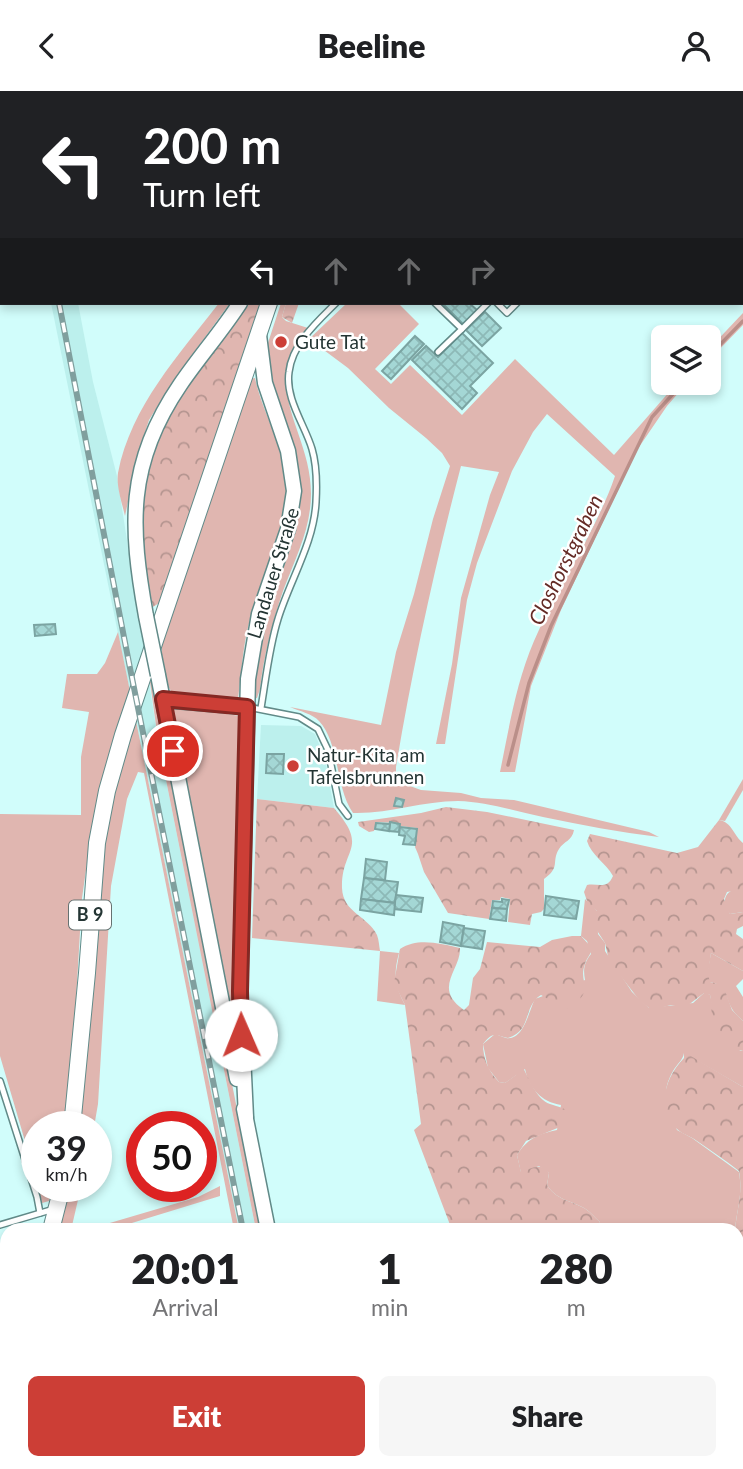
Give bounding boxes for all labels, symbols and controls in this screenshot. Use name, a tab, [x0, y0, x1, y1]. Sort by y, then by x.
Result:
text: Beeline	[317, 26, 426, 65]
icon: back	[28, 27, 66, 65]
icon: person	[677, 27, 715, 65]
text: 200 m	[143, 116, 281, 174]
icon: left	[28, 119, 119, 210]
text: Turn left	[143, 175, 260, 214]
icon: left	[244, 252, 282, 290]
icon: ahead	[317, 252, 355, 290]
icon: ahead	[390, 252, 428, 290]
icon: right	[463, 252, 501, 290]
map controls	[651, 325, 721, 395]
button: layers	[651, 325, 721, 395]
place label: Gute Tat	[295, 330, 366, 353]
marker: Gute Tat	[273, 334, 289, 350]
water label: Closhorstgraben	[522, 490, 607, 629]
street label: Landauer Straße	[242, 505, 303, 641]
pin	[143, 721, 203, 781]
icon: arrive	[154, 732, 192, 770]
place label: Natur-Kita am Tafelsbrunnen	[307, 743, 425, 788]
marker: Natur-Kita am Tafelsbrunnen	[285, 758, 301, 774]
road number: B 9	[69, 901, 111, 929]
position arrow	[204, 998, 278, 1072]
speed limit sign: 50	[126, 1111, 217, 1202]
text: 39	[46, 1126, 87, 1168]
text: km/h	[45, 1163, 88, 1185]
text: 20:01	[131, 1243, 240, 1293]
text: 1	[378, 1243, 402, 1293]
text: 280	[540, 1243, 613, 1293]
text: Arrival	[152, 1293, 219, 1321]
text: min	[371, 1293, 408, 1321]
text: m	[567, 1293, 586, 1321]
button: Exit	[28, 1376, 365, 1456]
button: Share	[379, 1376, 716, 1456]

